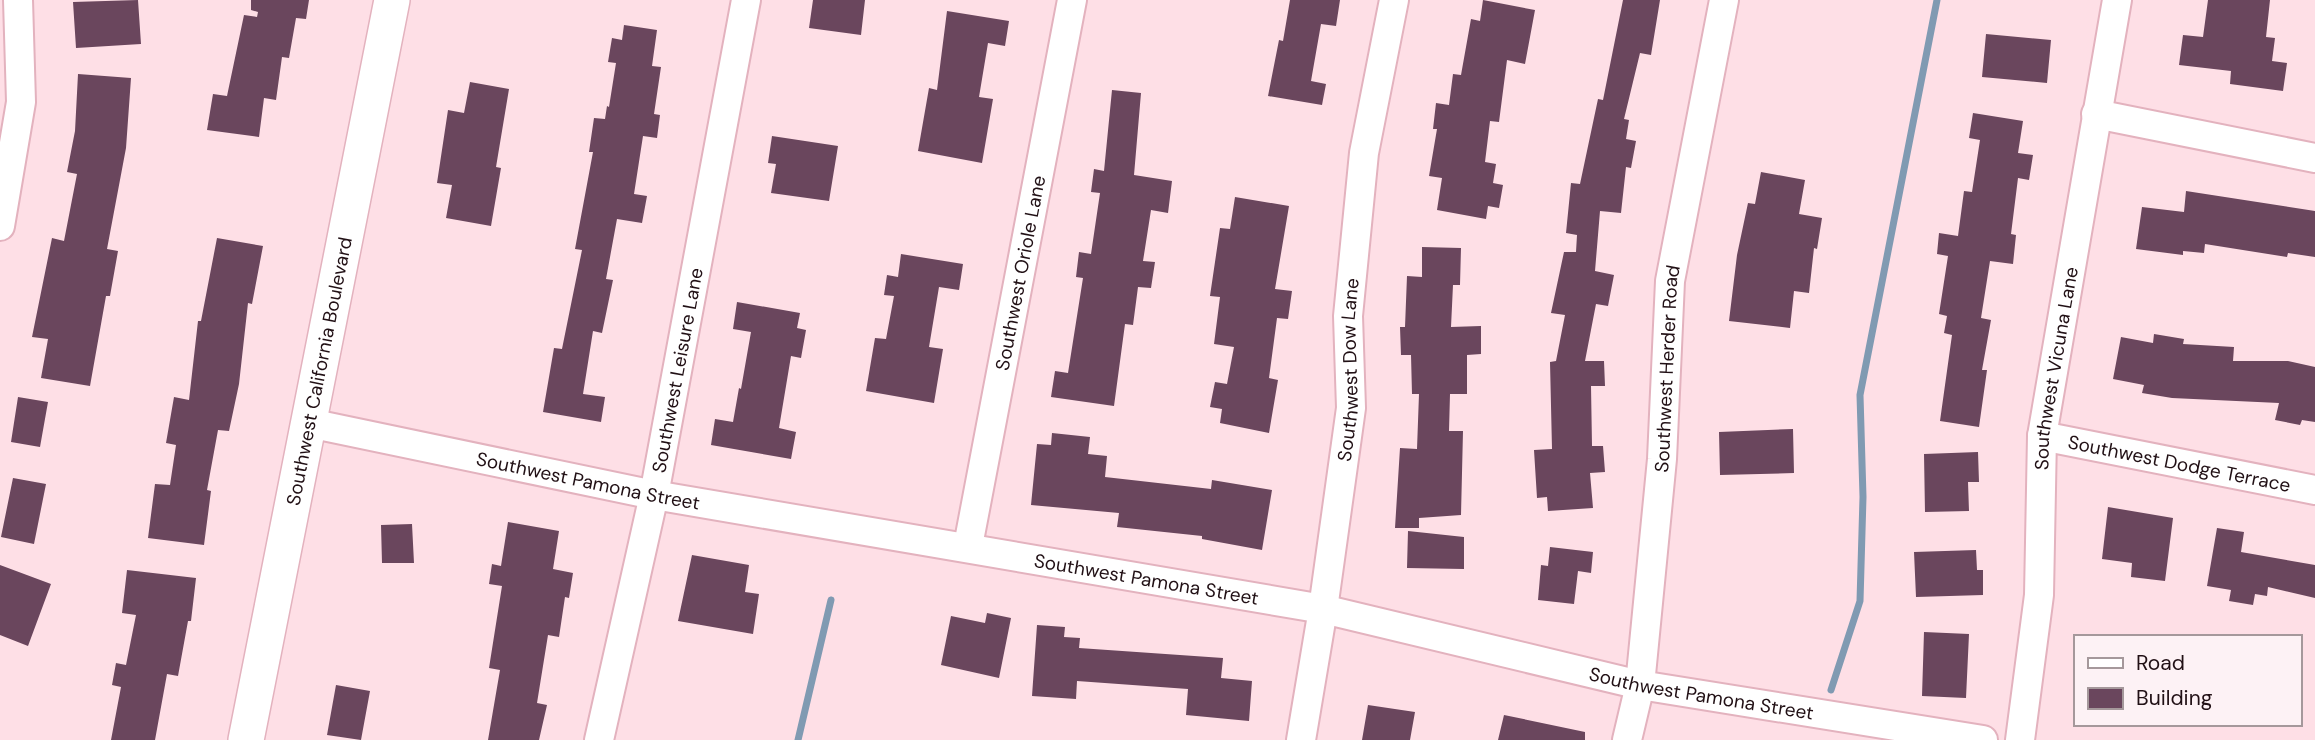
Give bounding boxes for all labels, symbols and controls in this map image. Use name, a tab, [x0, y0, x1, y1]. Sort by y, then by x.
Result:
street label: Southwest Oriole Lane	[989, 173, 1051, 372]
street label: Southwest California Boulevard	[280, 235, 357, 507]
street label: Southwest Herder Road	[1648, 263, 1685, 474]
street label: Southwest Vicuna Lane	[2029, 265, 2083, 470]
street label: Southwest Leisure Lane	[646, 266, 708, 475]
street label: Southwest Dow Lane	[1331, 277, 1364, 463]
street label: Southwest Dodge Terrace	[2066, 429, 2293, 497]
street label: Southwest Pamona Street	[474, 446, 702, 515]
street label: Southwest Pamona Street	[1032, 547, 1261, 610]
legend	[2074, 635, 2301, 726]
text: Road	[2136, 649, 2185, 677]
street label: Southwest Pamona Street	[1587, 661, 1815, 725]
text: Building	[2136, 684, 2213, 712]

